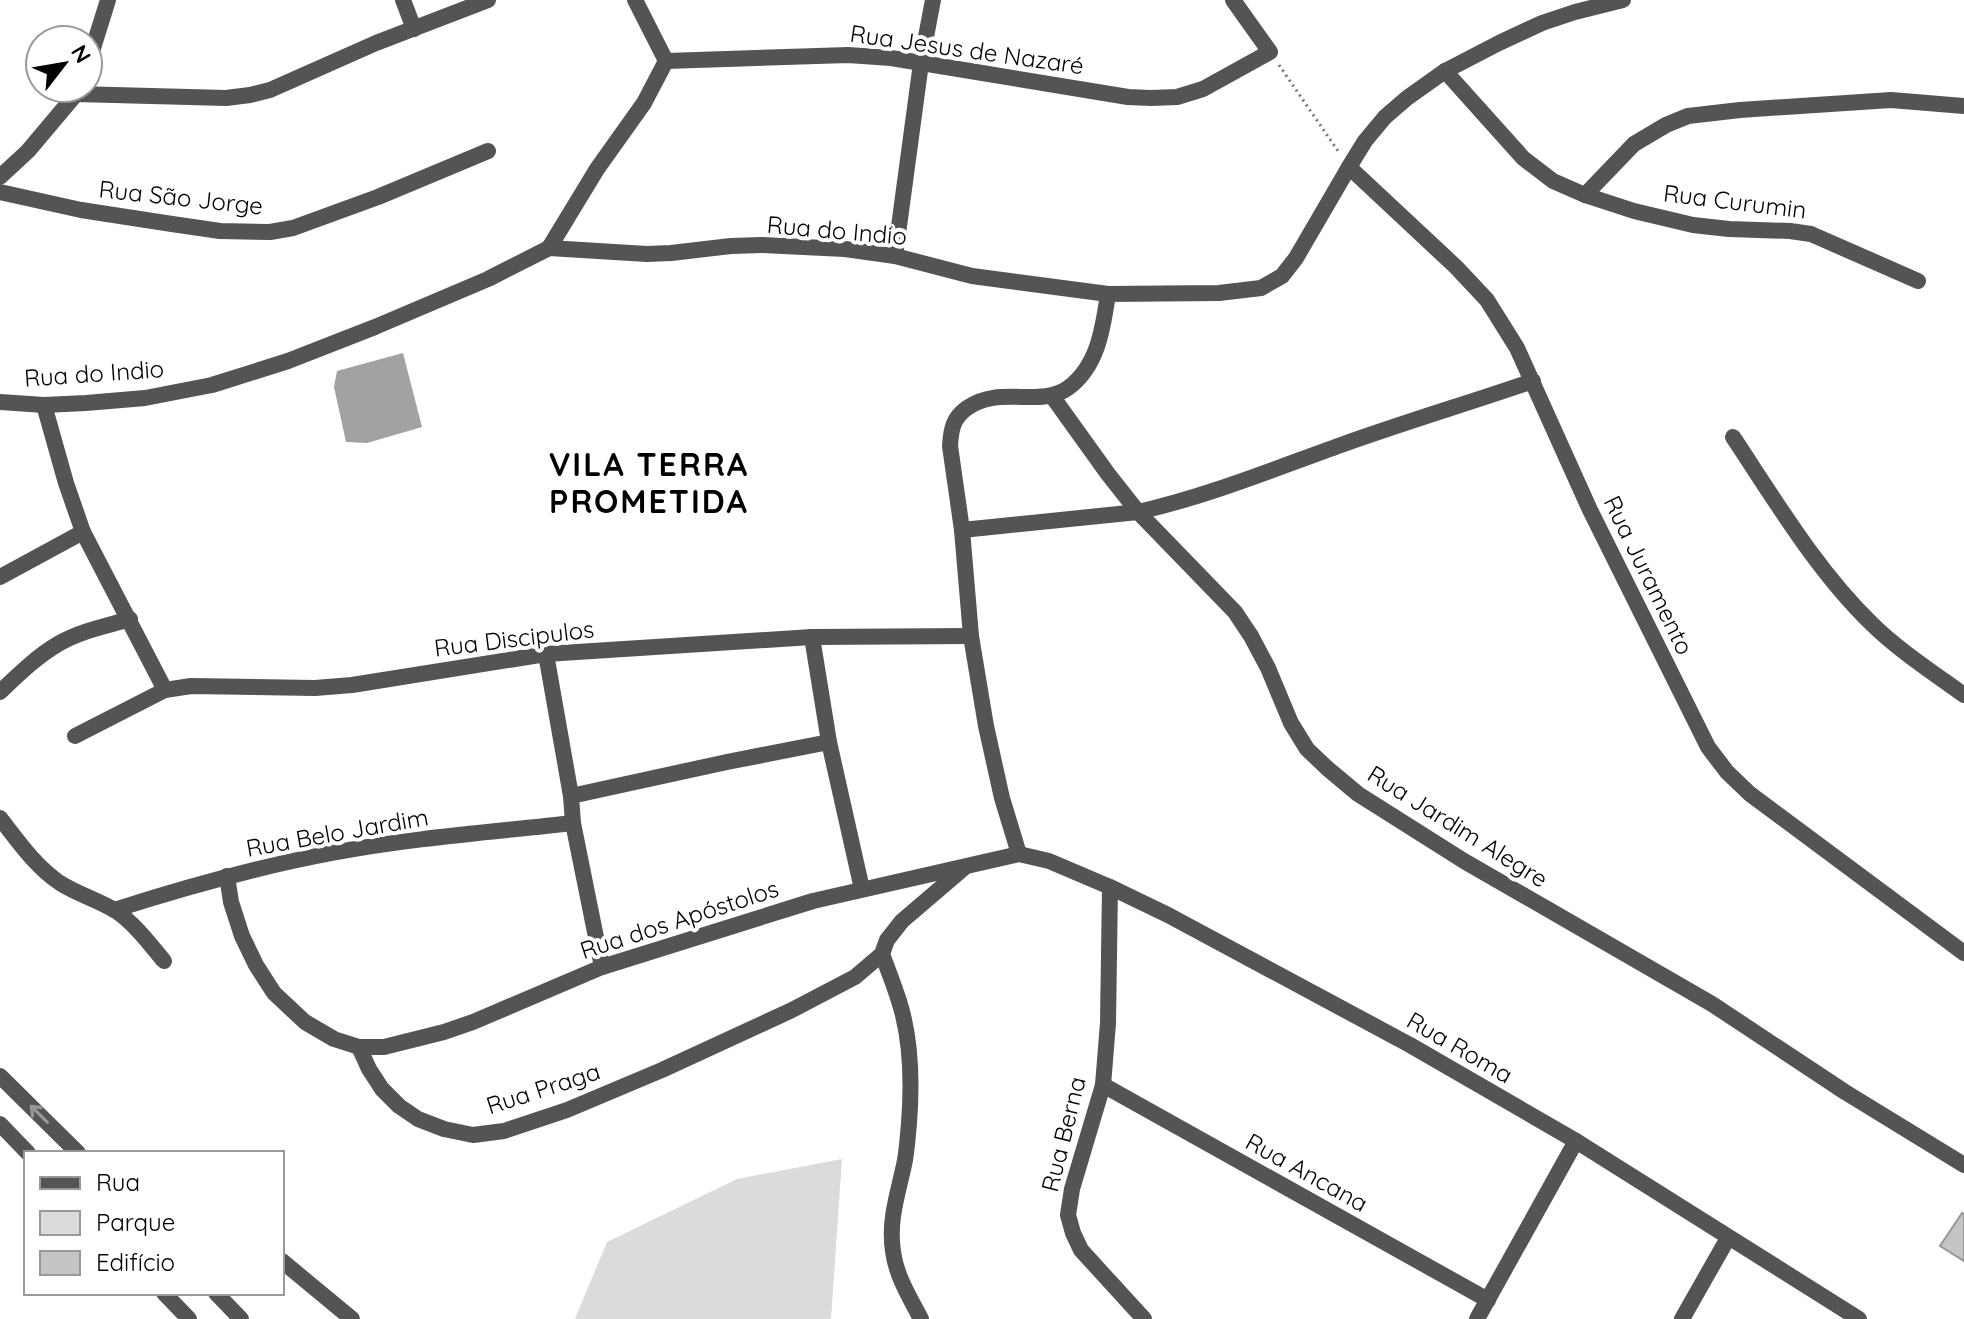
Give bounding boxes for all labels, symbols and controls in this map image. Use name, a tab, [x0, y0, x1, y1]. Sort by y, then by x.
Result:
street label: Rua Jesus de Nazaré	[848, 18, 1086, 80]
north arrow	[24, 24, 104, 104]
text: N	[65, 40, 97, 68]
street label: Rua São Jorge	[97, 173, 265, 221]
street label: Rua Curumin	[1662, 177, 1808, 225]
street label: Rua do Indio	[766, 209, 908, 251]
street label: Rua do Indio	[23, 353, 165, 393]
district label: VILA TERRA PROMETIDA	[549, 444, 749, 521]
street label: Rua Juramento	[1598, 491, 1700, 659]
street label: Rua Discipulos	[432, 613, 596, 663]
street label: Rua Jardim Alegre	[1362, 758, 1554, 894]
street label: Rua Belo Jardim	[243, 801, 431, 863]
street label: Rua dos Apóstolos	[576, 873, 782, 965]
street label: Rua Roma	[1402, 1005, 1518, 1089]
street label: Rua Praga	[482, 1056, 604, 1120]
street label: Rua Berna	[1034, 1073, 1092, 1195]
one-way arrow	[29, 1105, 49, 1124]
street label: Rua Ancana	[1241, 1126, 1373, 1218]
legend	[24, 1151, 284, 1295]
text: Rua	[96, 1167, 140, 1197]
text: Parque	[96, 1207, 175, 1237]
text: Edifício	[96, 1247, 175, 1277]

